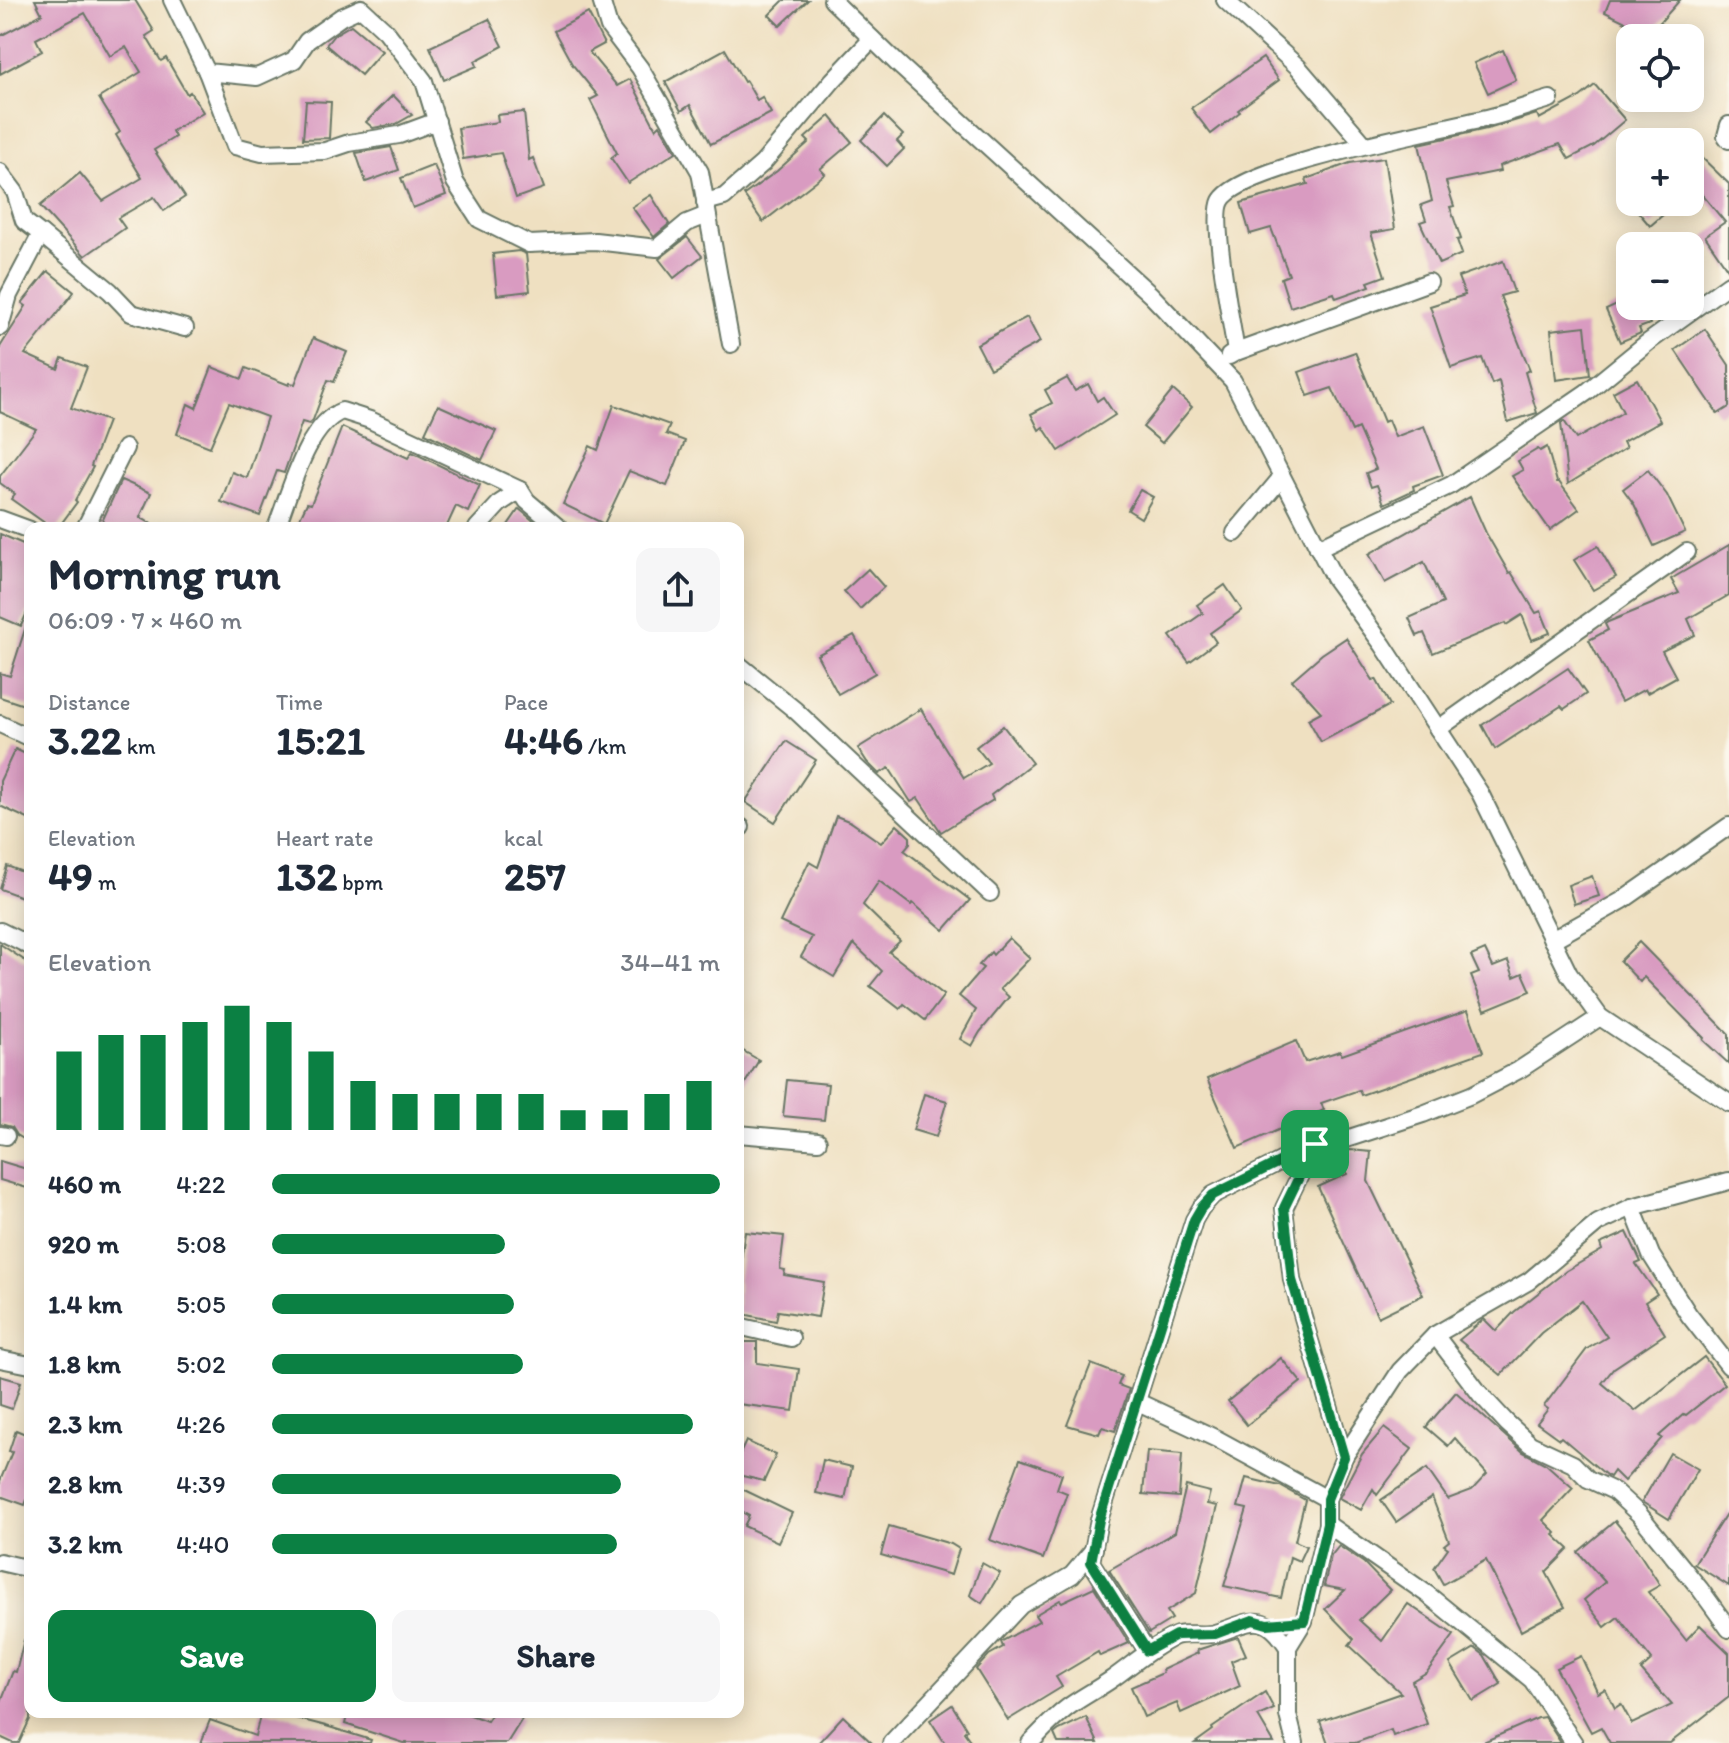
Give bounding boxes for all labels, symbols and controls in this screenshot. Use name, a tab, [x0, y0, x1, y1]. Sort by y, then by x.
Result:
map controls	[1616, 24, 1704, 320]
button: locate	[1616, 24, 1704, 112]
button: +	[1616, 128, 1704, 216]
button: −	[1616, 232, 1704, 320]
text: Morning run	[48, 547, 281, 600]
button: share	[636, 548, 720, 632]
text: 06:09 · 7 × 460 m	[48, 604, 242, 636]
text: Distance	[48, 689, 130, 716]
text: Time	[276, 689, 323, 716]
text: Pace	[504, 689, 548, 716]
text: 3.22	[48, 716, 122, 764]
text: 15:21	[276, 716, 365, 764]
text: 4:46	[504, 716, 583, 764]
text: km	[122, 733, 156, 760]
text: /km	[583, 733, 626, 760]
text: Elevation	[48, 825, 135, 852]
text: Heart rate	[276, 825, 373, 852]
text: kcal	[504, 825, 543, 852]
text: 49	[48, 852, 93, 900]
text: 132	[276, 852, 337, 900]
text: 257	[504, 852, 566, 900]
text: m	[93, 869, 116, 896]
text: bpm	[337, 869, 383, 896]
text: Elevation	[48, 946, 151, 978]
text: 34–41 m	[620, 946, 720, 978]
pin	[1281, 1110, 1349, 1178]
icon: arrive	[1293, 1122, 1337, 1166]
text: 460 m	[48, 1168, 121, 1200]
text: 4:22	[176, 1168, 225, 1200]
text: 920 m	[48, 1228, 119, 1260]
text: 5:08	[176, 1228, 226, 1260]
text: 1.4 km	[48, 1288, 122, 1320]
text: 5:05	[176, 1288, 226, 1320]
text: 1.8 km	[48, 1348, 121, 1380]
text: 5:02	[176, 1348, 226, 1380]
text: 2.3 km	[48, 1408, 122, 1440]
text: 4:26	[176, 1408, 225, 1440]
text: 2.8 km	[48, 1468, 123, 1500]
text: 4:39	[176, 1468, 226, 1500]
text: 3.2 km	[48, 1528, 122, 1560]
text: 4:40	[176, 1528, 230, 1560]
button: Save	[48, 1610, 376, 1702]
button: Share	[392, 1610, 720, 1702]

